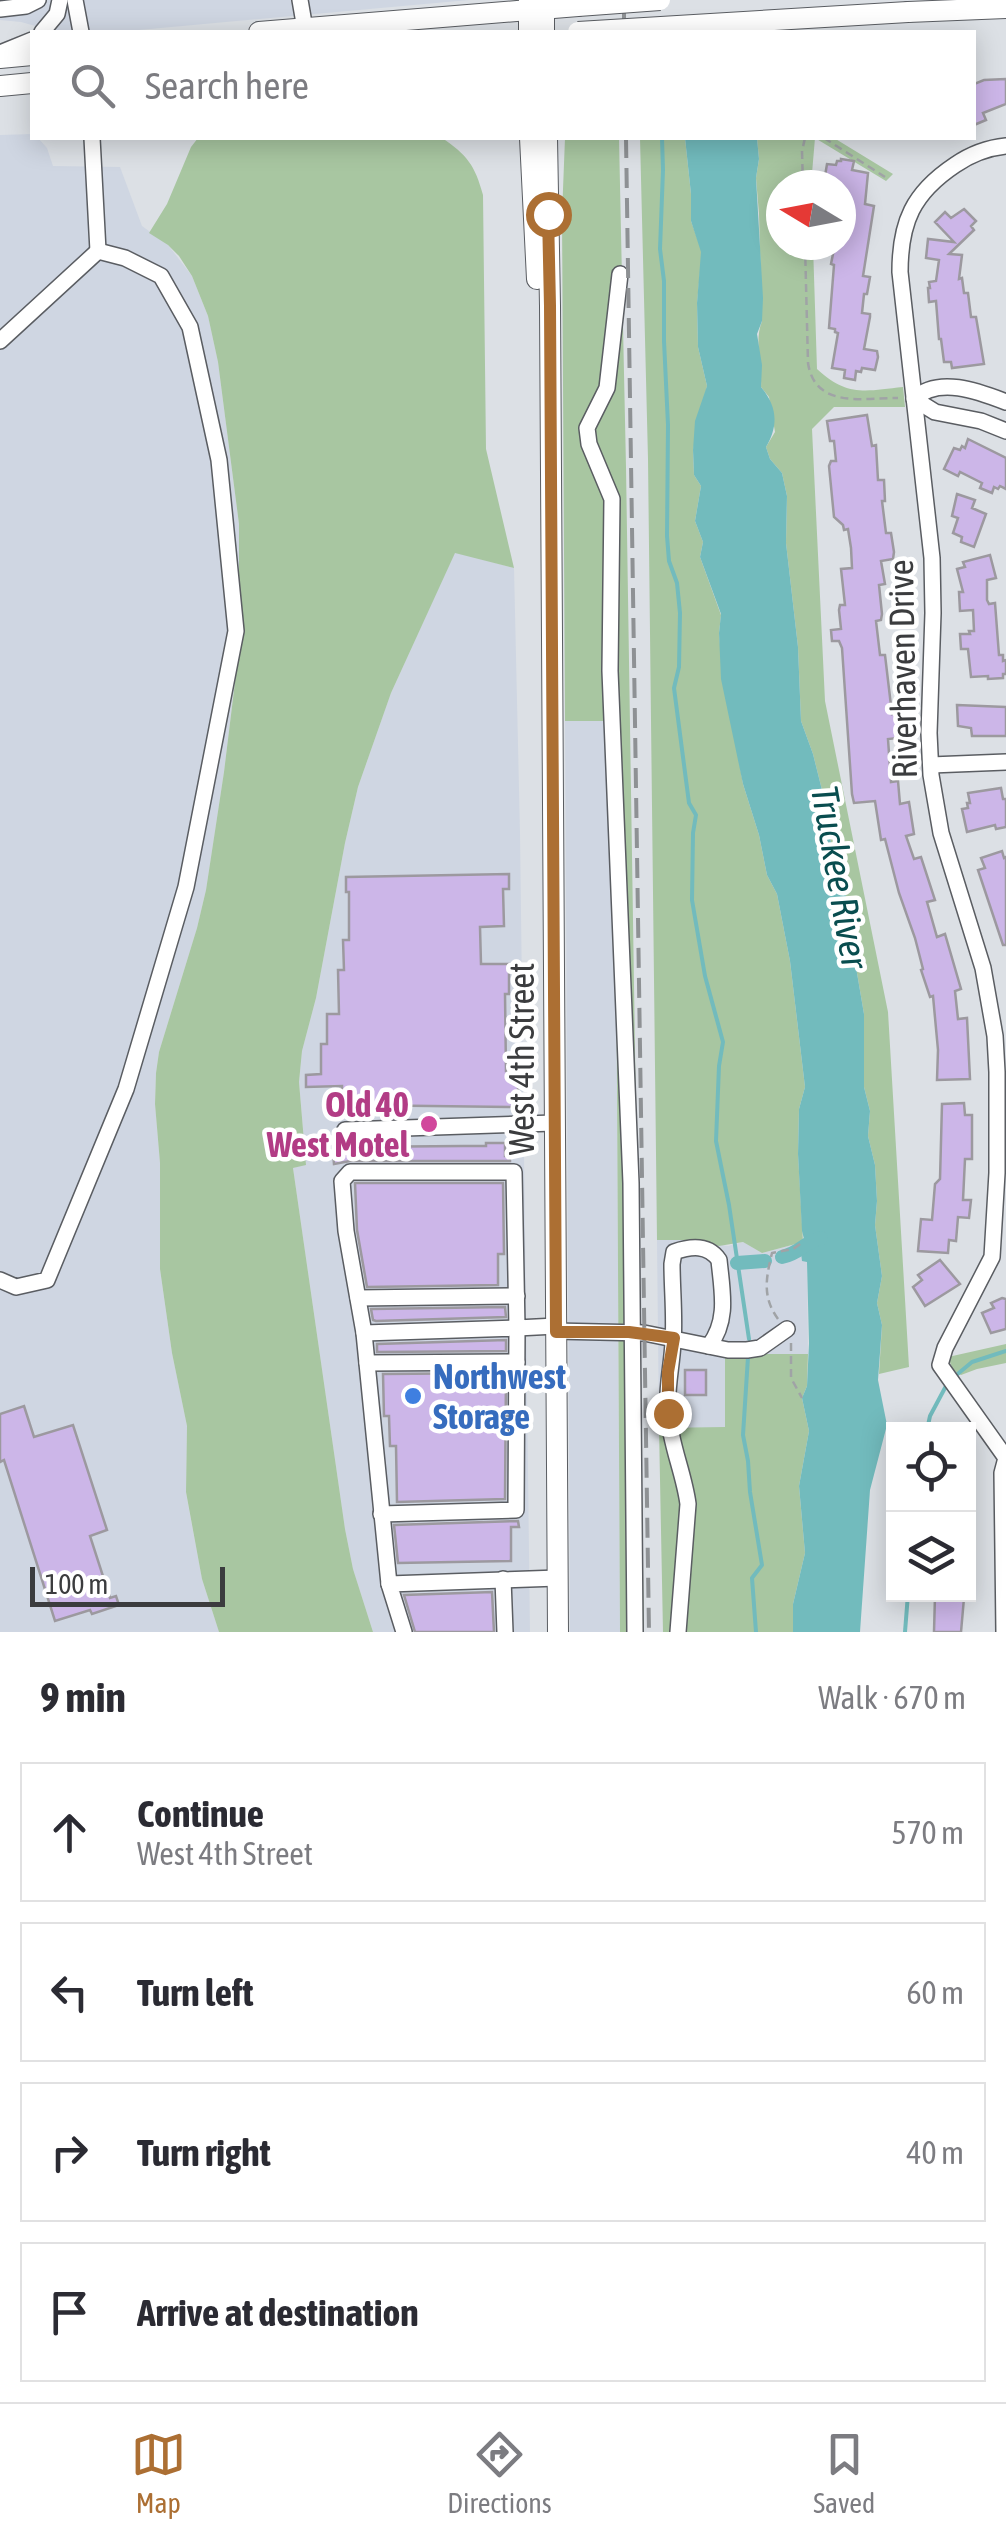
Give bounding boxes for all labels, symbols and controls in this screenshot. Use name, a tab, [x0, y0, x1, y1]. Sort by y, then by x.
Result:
search box	[30, 30, 976, 140]
icon: search	[65, 58, 120, 113]
text: Search here	[145, 64, 309, 107]
north arrow	[766, 170, 856, 260]
route start	[526, 192, 572, 238]
street label: Riverhaven Drive	[880, 559, 924, 779]
water label: Truckee River	[803, 782, 877, 973]
street label: West 4th Street	[501, 963, 541, 1155]
place label: Old 40 West Motel	[266, 1084, 410, 1164]
marker: Old 40 West Motel	[418, 1113, 440, 1135]
place label: Northwest Storage	[433, 1356, 566, 1436]
marker: Northwest Storage	[402, 1385, 424, 1407]
route end	[646, 1391, 692, 1437]
map controls	[886, 1422, 976, 1602]
button: locate	[886, 1422, 976, 1512]
button: layers	[886, 1512, 976, 1602]
scale bar	[30, 1562, 225, 1606]
text: 100 m	[45, 1568, 108, 1600]
text: 9 min	[40, 1673, 126, 1721]
text: Walk · 670 m	[818, 1679, 966, 1716]
text: Continue	[137, 1792, 264, 1835]
icon: ahead	[42, 1805, 97, 1860]
text: 570 m	[891, 1814, 964, 1851]
text: West 4th Street	[137, 1835, 313, 1872]
icon: left	[42, 1965, 97, 2020]
text: Turn left	[137, 1971, 253, 2014]
text: 60 m	[906, 1974, 964, 2011]
icon: right	[42, 2125, 97, 2180]
text: Turn right	[137, 2131, 271, 2174]
text: 40 m	[906, 2134, 964, 2171]
icon: arrive	[42, 2285, 97, 2340]
text: Arrive at destination	[137, 2291, 419, 2334]
tab: Map	[131, 2427, 186, 2519]
tab: Directions	[447, 2427, 552, 2519]
tab: Saved	[813, 2427, 875, 2519]

